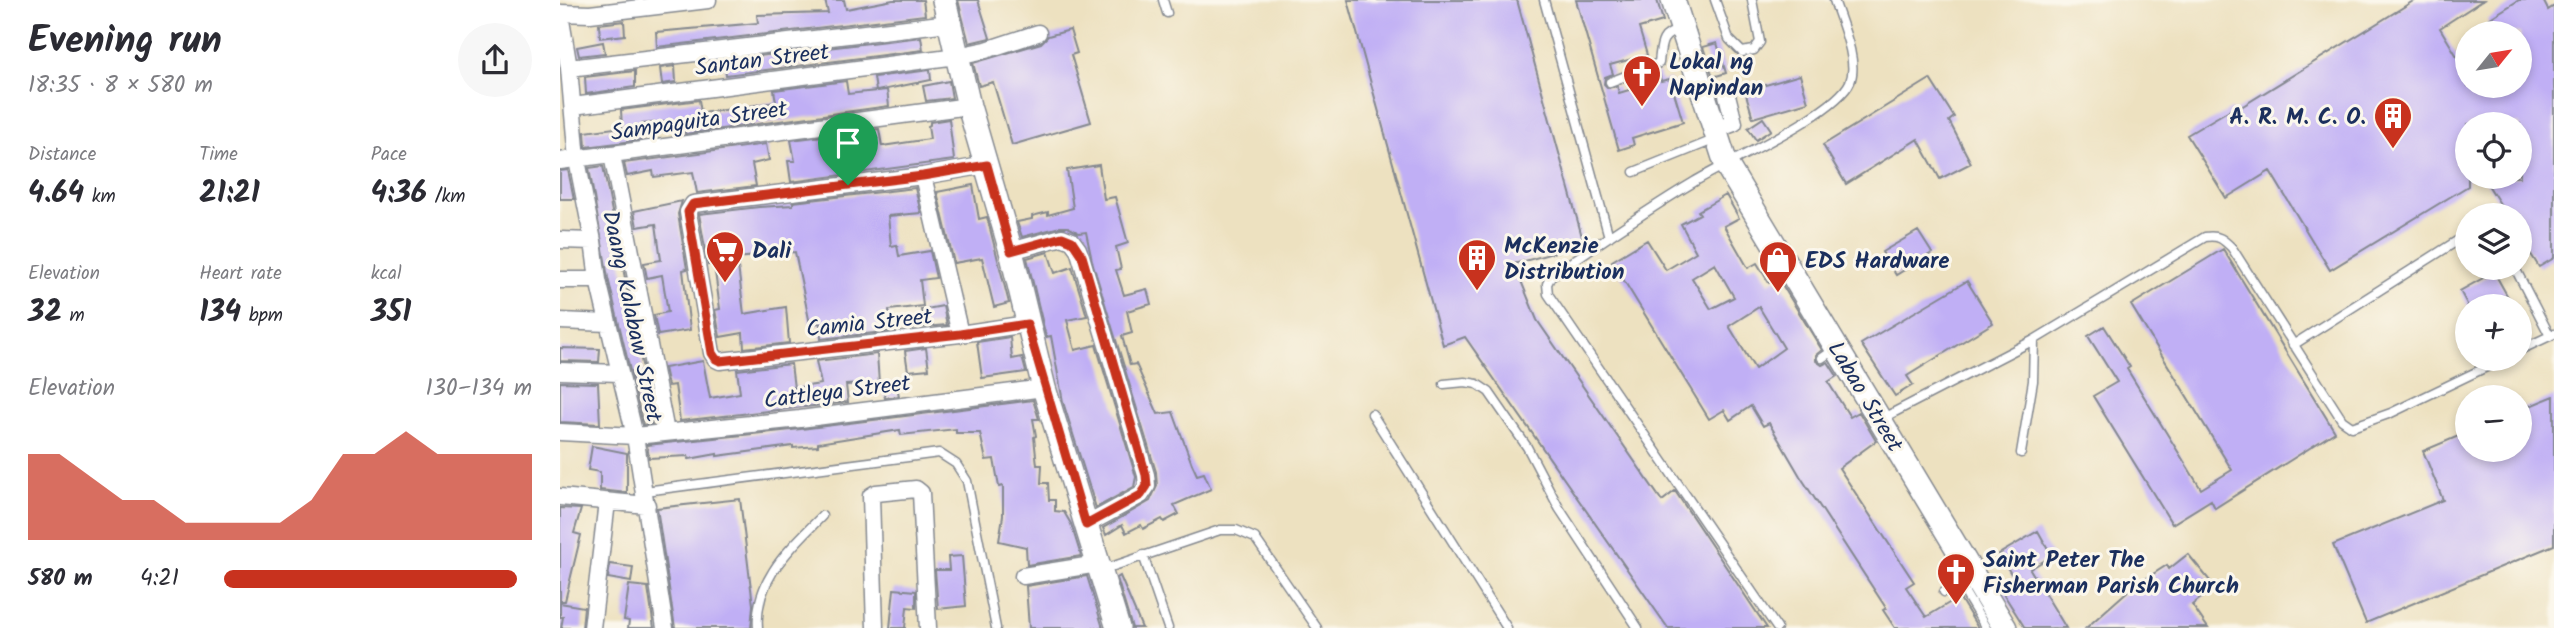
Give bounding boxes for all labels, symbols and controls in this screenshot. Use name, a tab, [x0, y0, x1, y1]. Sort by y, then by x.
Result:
text: Evening run	[28, 12, 222, 72]
north arrow	[2455, 21, 2532, 98]
map controls	[2455, 21, 2532, 462]
button: share	[458, 23, 532, 97]
street label: Santan Street	[693, 35, 832, 87]
place label: Lokal ng Napindan	[1669, 45, 1763, 107]
church icon: Lokal ng Napindan	[1621, 53, 1663, 108]
text: 18:35 · 8 × 580 m	[28, 68, 213, 104]
street label: Sampaguita Street	[609, 92, 791, 152]
building icon: A. R. M. C. O.	[2372, 95, 2414, 150]
place label: A. R. M. C. O.	[2229, 100, 2366, 136]
button: locate	[2455, 112, 2532, 189]
pin	[818, 113, 878, 185]
icon: arrive	[829, 124, 867, 162]
text: Distance	[28, 140, 96, 170]
text: Time	[199, 140, 238, 170]
text: Pace	[371, 140, 407, 170]
text: 4.64	[28, 170, 84, 218]
text: 21:21	[199, 170, 260, 218]
text: 4:36	[371, 170, 427, 218]
text: km	[84, 182, 116, 212]
text: /km	[427, 182, 465, 212]
button: layers	[2455, 203, 2532, 280]
street label: Daang Kalabaw Street	[591, 207, 671, 427]
supermarket icon: Dali	[704, 229, 746, 284]
place label: McKenzie Distribution	[1504, 229, 1625, 291]
place label: Dali	[752, 234, 792, 270]
building icon: McKenzie Distribution	[1456, 237, 1498, 292]
shop icon: EDS Hardware	[1757, 239, 1799, 294]
place label: EDS Hardware	[1805, 244, 1950, 280]
text: Elevation	[28, 259, 100, 289]
text: Heart rate	[199, 259, 282, 289]
text: kcal	[371, 259, 402, 289]
text: 32	[28, 289, 62, 337]
text: 134	[199, 289, 241, 337]
text: 351	[371, 289, 411, 337]
button: +	[2455, 294, 2532, 371]
street label: Camia Street	[804, 299, 935, 349]
text: m	[62, 301, 85, 331]
text: bpm	[241, 301, 283, 331]
street label: Labao Street	[1817, 335, 1912, 460]
street label: Cattleya Street	[762, 366, 914, 420]
text: Elevation	[28, 371, 115, 407]
text: 130–134 m	[426, 371, 532, 407]
button: −	[2455, 385, 2532, 462]
place label: Saint Peter The Fisherman Parish Church	[1983, 543, 2239, 605]
church icon: Saint Peter The Fisherman Parish Church	[1935, 551, 1977, 606]
text: 580 m	[28, 561, 93, 597]
text: 4:21	[140, 561, 179, 597]

